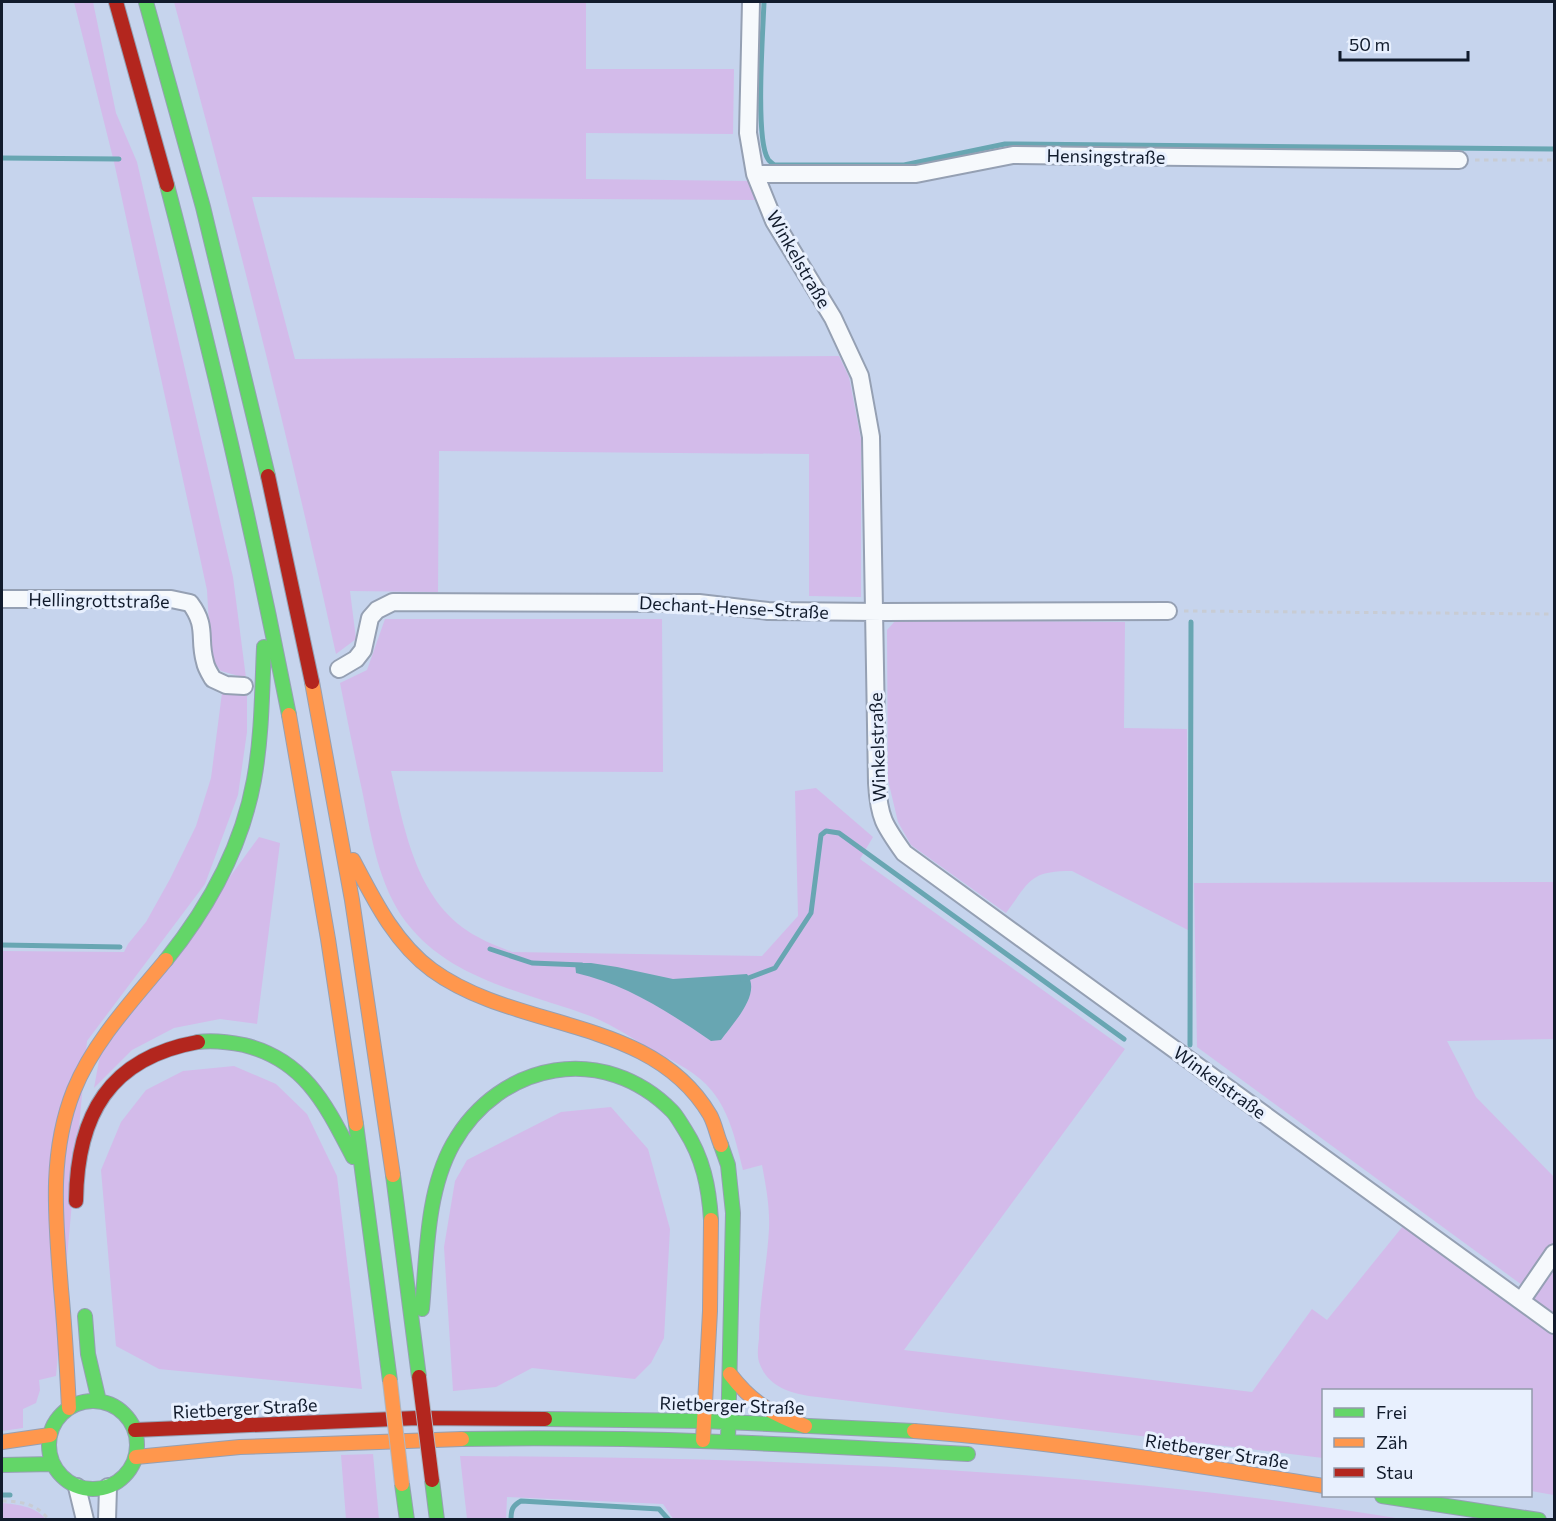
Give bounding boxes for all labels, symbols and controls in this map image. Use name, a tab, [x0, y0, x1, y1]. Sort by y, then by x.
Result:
scale bar	[1340, 24, 1468, 62]
text: 50 m	[1349, 33, 1390, 55]
street label: Hensingstraße	[1047, 144, 1165, 168]
street label: Winkelstraße	[762, 206, 836, 312]
street label: Hellingrottstraße	[28, 588, 170, 612]
street label: Dechant-Hense-Straße	[639, 591, 829, 623]
street label: Winkelstraße	[864, 692, 890, 802]
street label: Winkelstraße	[1169, 1041, 1271, 1123]
legend	[1322, 1389, 1532, 1497]
street label: Rietberger Straße	[659, 1391, 805, 1419]
street label: Rietberger Straße	[172, 1393, 318, 1423]
text: Frei	[1376, 1401, 1407, 1423]
street label: Rietberger Straße	[1144, 1429, 1290, 1473]
text: Zäh	[1376, 1431, 1408, 1453]
text: Stau	[1376, 1461, 1413, 1483]

